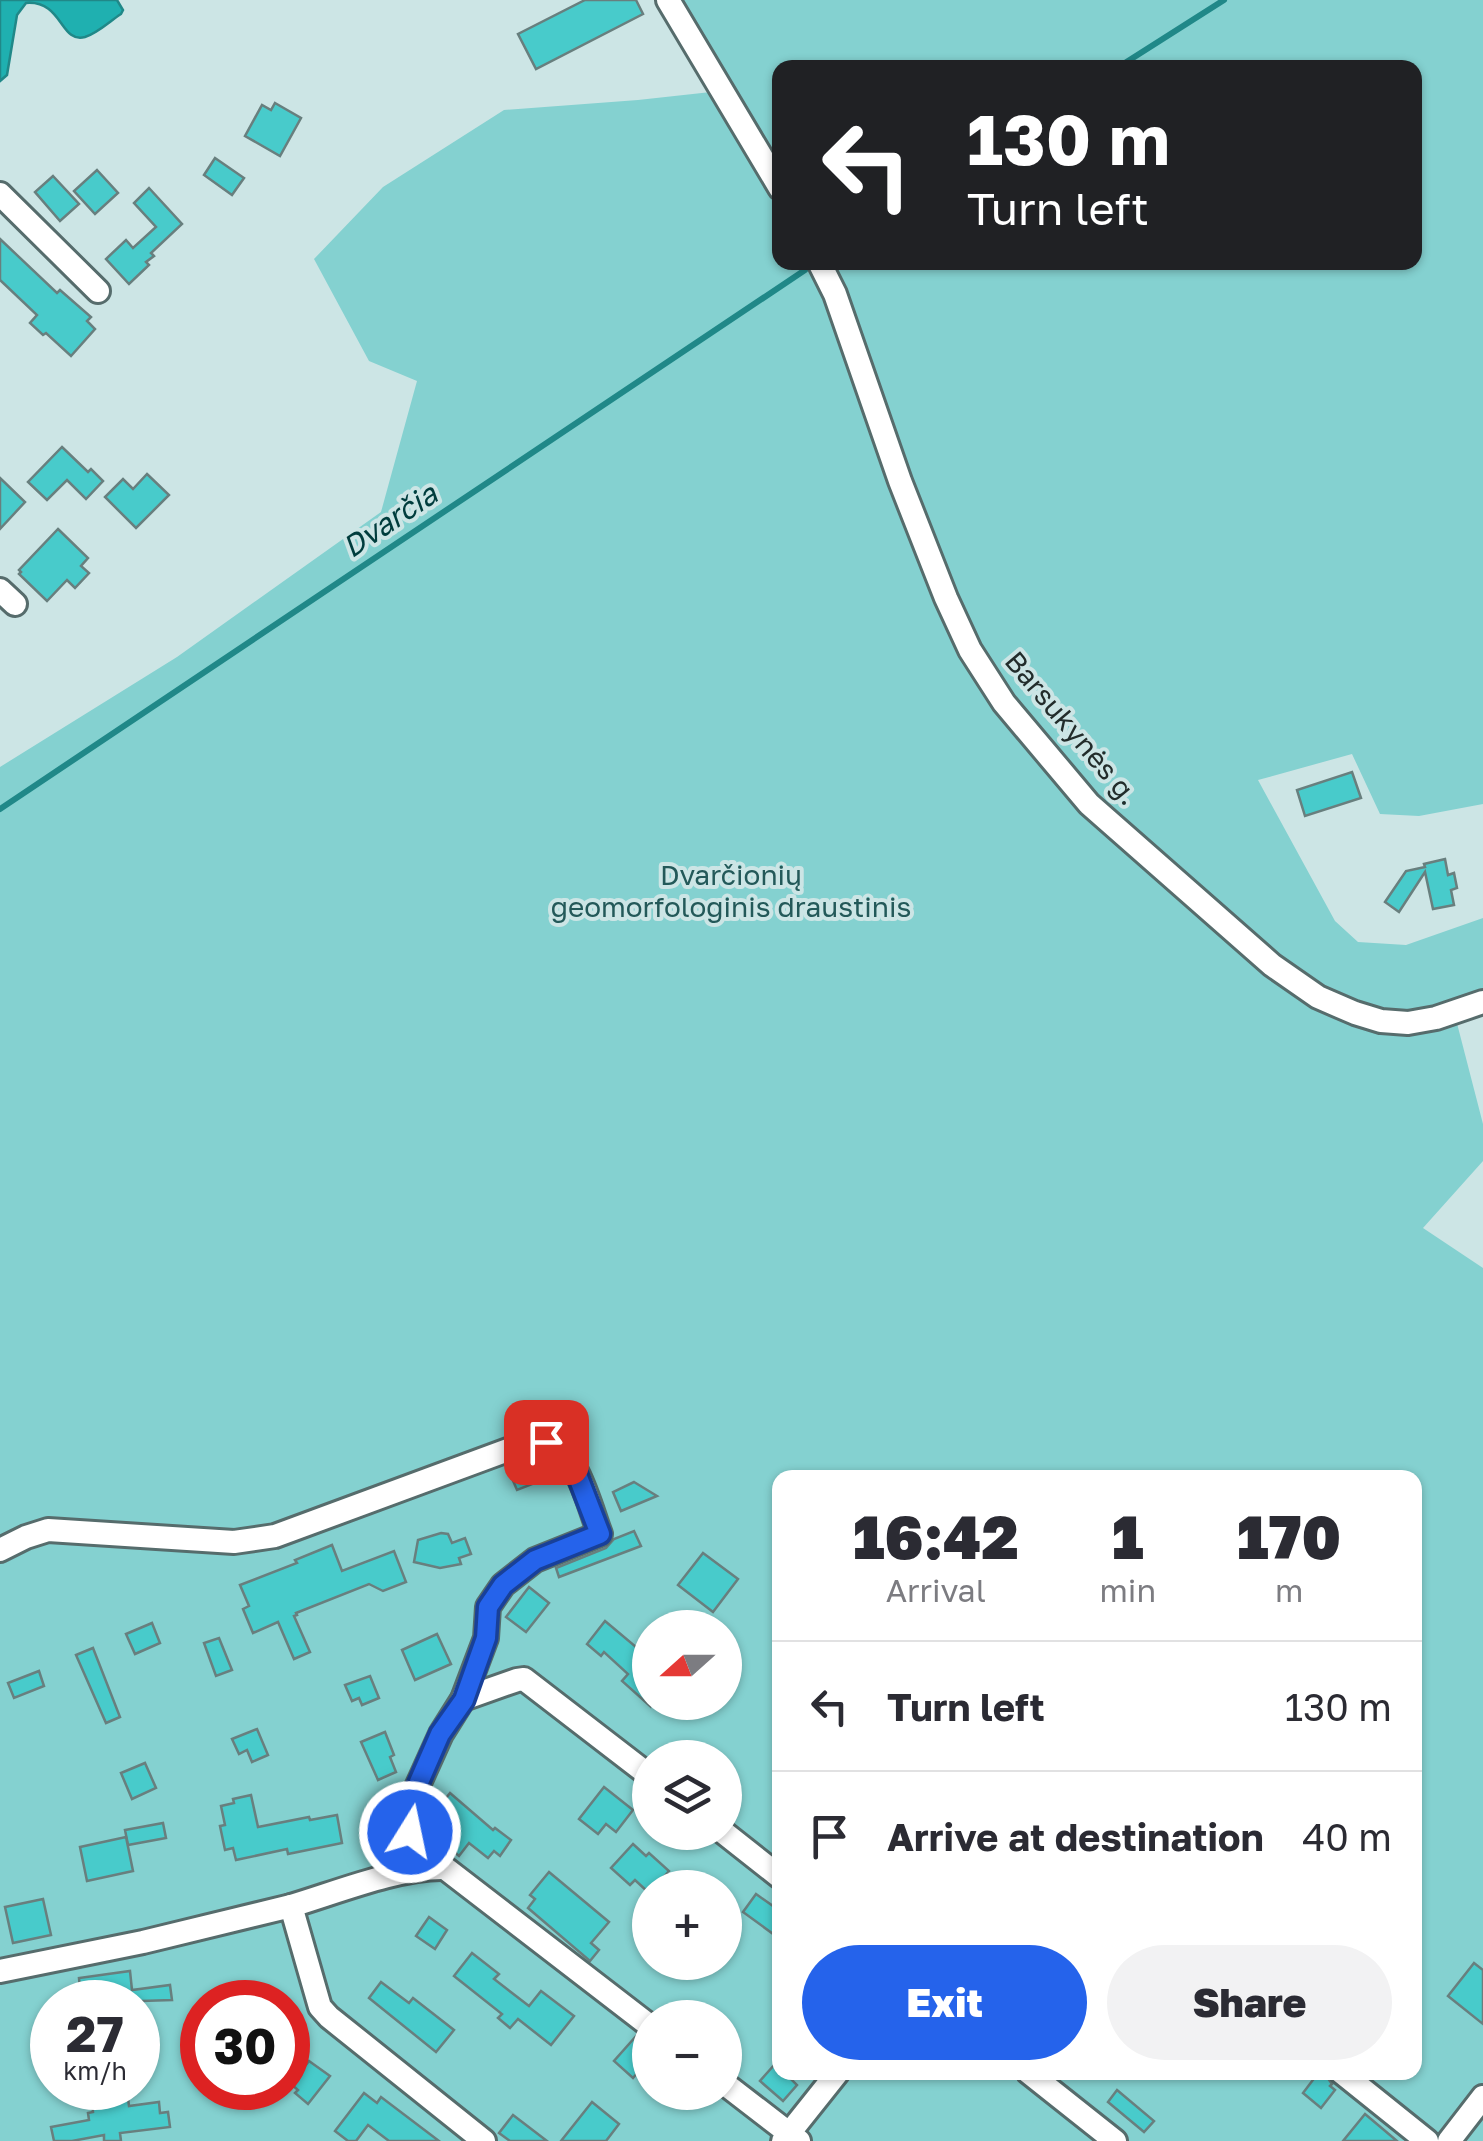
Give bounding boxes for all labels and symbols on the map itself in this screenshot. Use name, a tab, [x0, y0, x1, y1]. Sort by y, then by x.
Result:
water label: Dvarčia	[335, 475, 445, 565]
street label: Barsukynės g.	[999, 644, 1146, 811]
park label: Dvarčionių geomorfologinis draustinis	[551, 858, 911, 923]
pin	[504, 1400, 589, 1485]
north arrow	[632, 1610, 742, 1720]
position arrow	[358, 1780, 462, 1884]
speed limit sign: 30	[180, 1980, 310, 2110]

